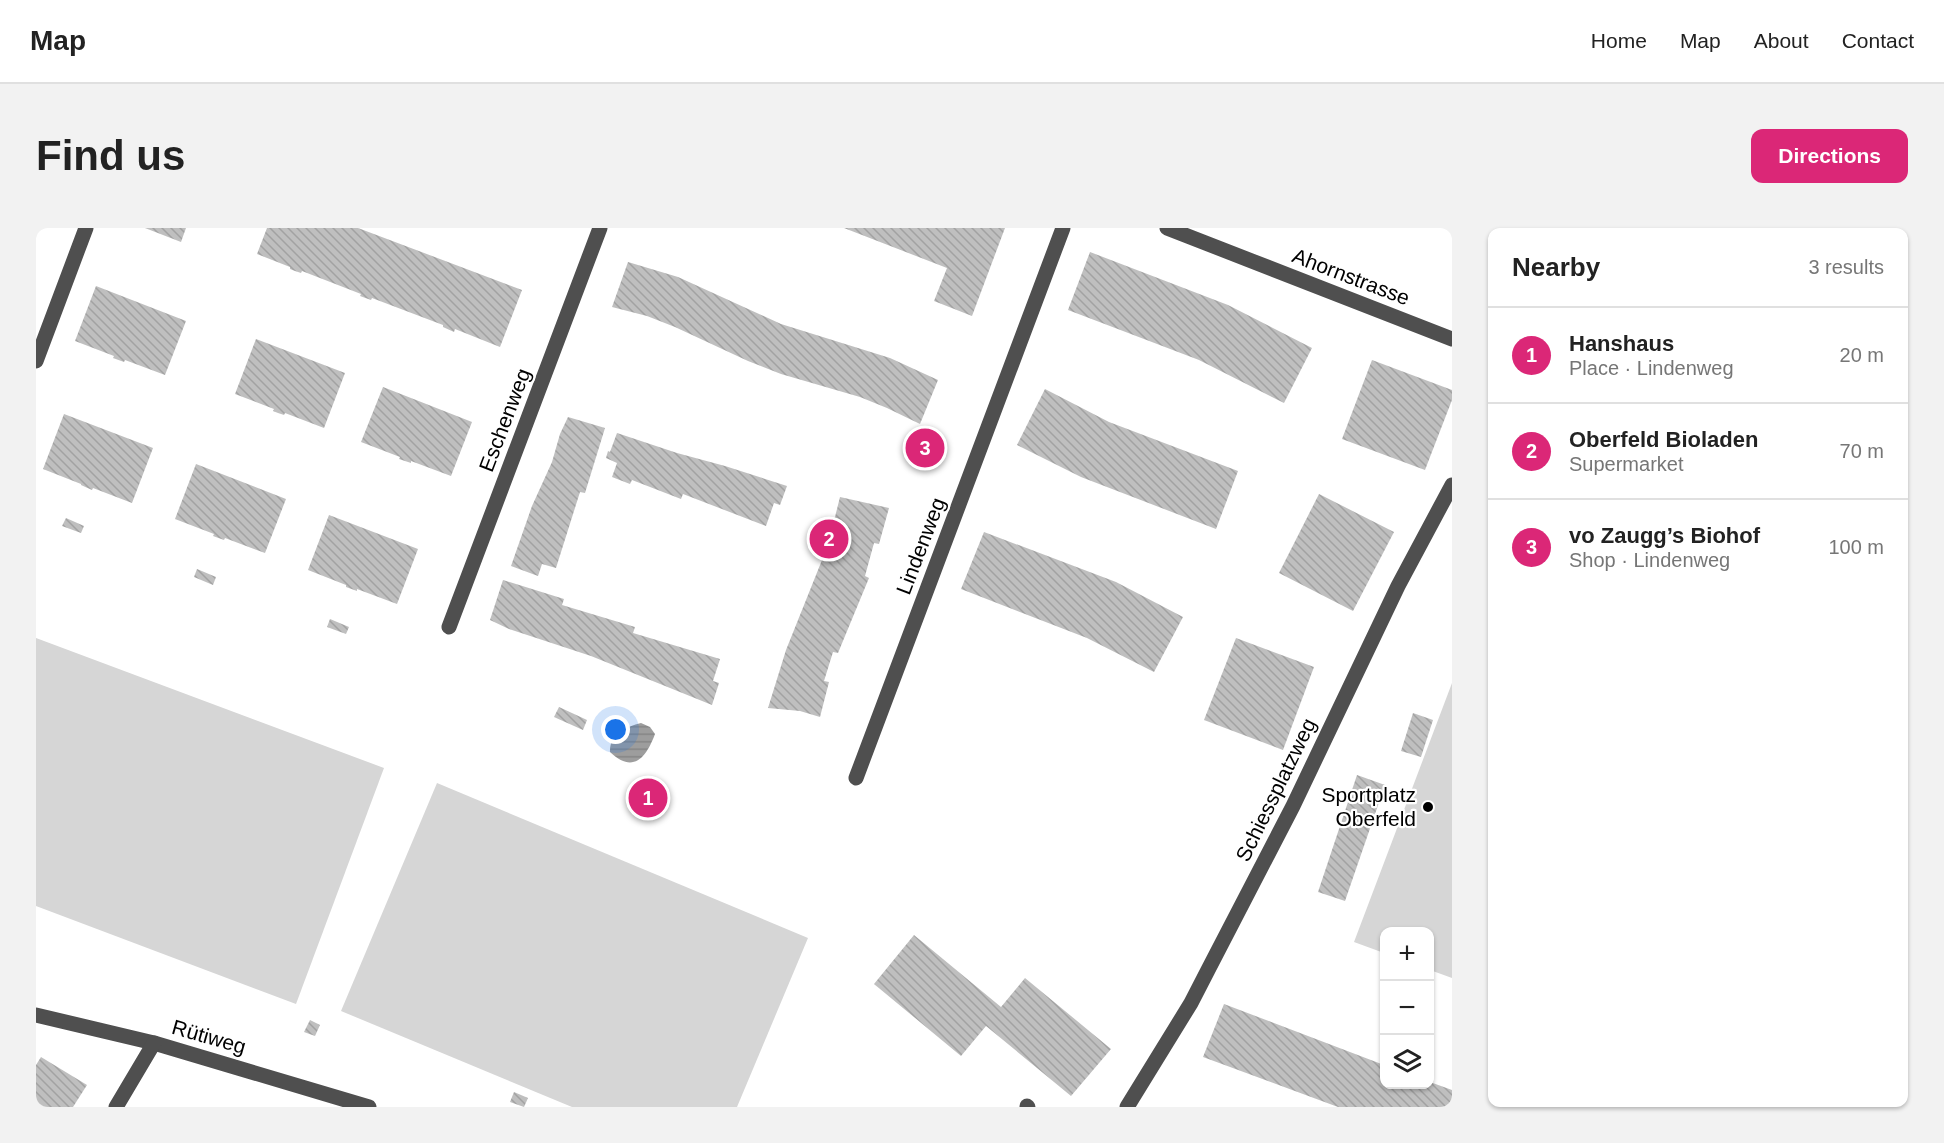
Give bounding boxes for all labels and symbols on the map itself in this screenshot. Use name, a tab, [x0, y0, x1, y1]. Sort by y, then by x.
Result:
street label: Ahornstrasse	[1289, 244, 1413, 309]
street label: Eschenweg	[474, 365, 535, 475]
pin: 3	[906, 426, 944, 470]
street label: Lindenweg	[892, 494, 949, 597]
pin: 2	[810, 516, 848, 562]
street label: Schiessplatzweg	[1231, 714, 1320, 865]
your location	[601, 715, 630, 744]
pin: 1	[628, 776, 668, 820]
place label: Sportplatz Oberfeld	[1321, 783, 1416, 830]
marker: Sportplatz Oberfeld	[1421, 800, 1435, 814]
street label: Rütiweg	[170, 1015, 249, 1058]

